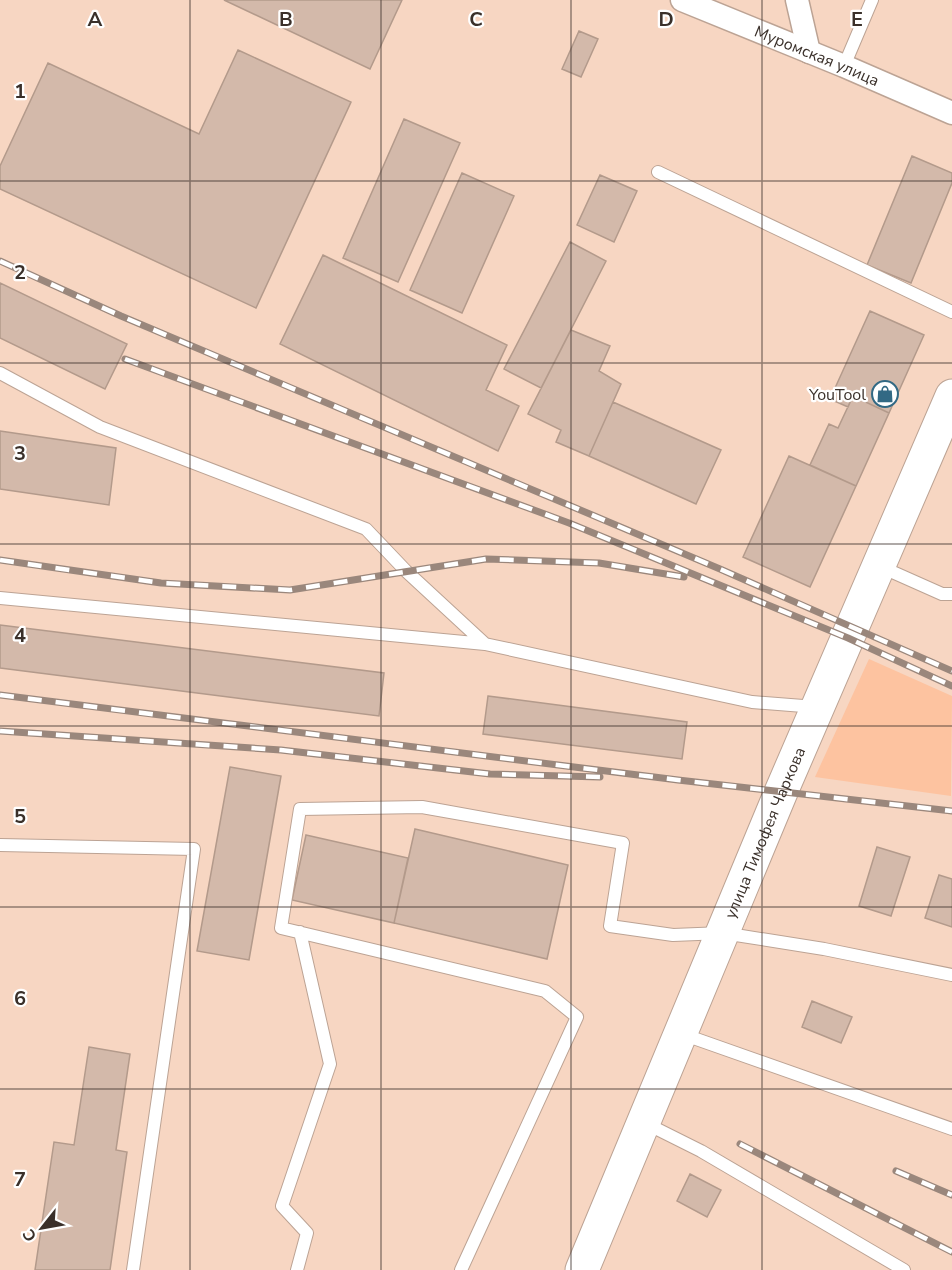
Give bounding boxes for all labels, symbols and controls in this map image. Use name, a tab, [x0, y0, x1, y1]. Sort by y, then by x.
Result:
text: A	[88, 6, 103, 33]
text: B	[279, 6, 293, 33]
text: C	[469, 6, 483, 33]
text: D	[658, 6, 674, 33]
text: E	[851, 6, 863, 33]
street label: Муромская улица	[751, 21, 883, 92]
text: 1	[14, 78, 26, 105]
text: 2	[14, 259, 26, 286]
shop icon: YouTool	[870, 379, 900, 409]
place label: YouTool	[808, 384, 866, 406]
text: 3	[14, 440, 26, 467]
text: 4	[14, 622, 26, 649]
street label: улица Тимофея Чаркова	[720, 744, 811, 922]
text: 5	[14, 803, 26, 830]
text: 6	[14, 985, 26, 1012]
text: 7	[14, 1166, 26, 1193]
north arrow	[12, 1198, 72, 1258]
text: С	[18, 1225, 42, 1246]

